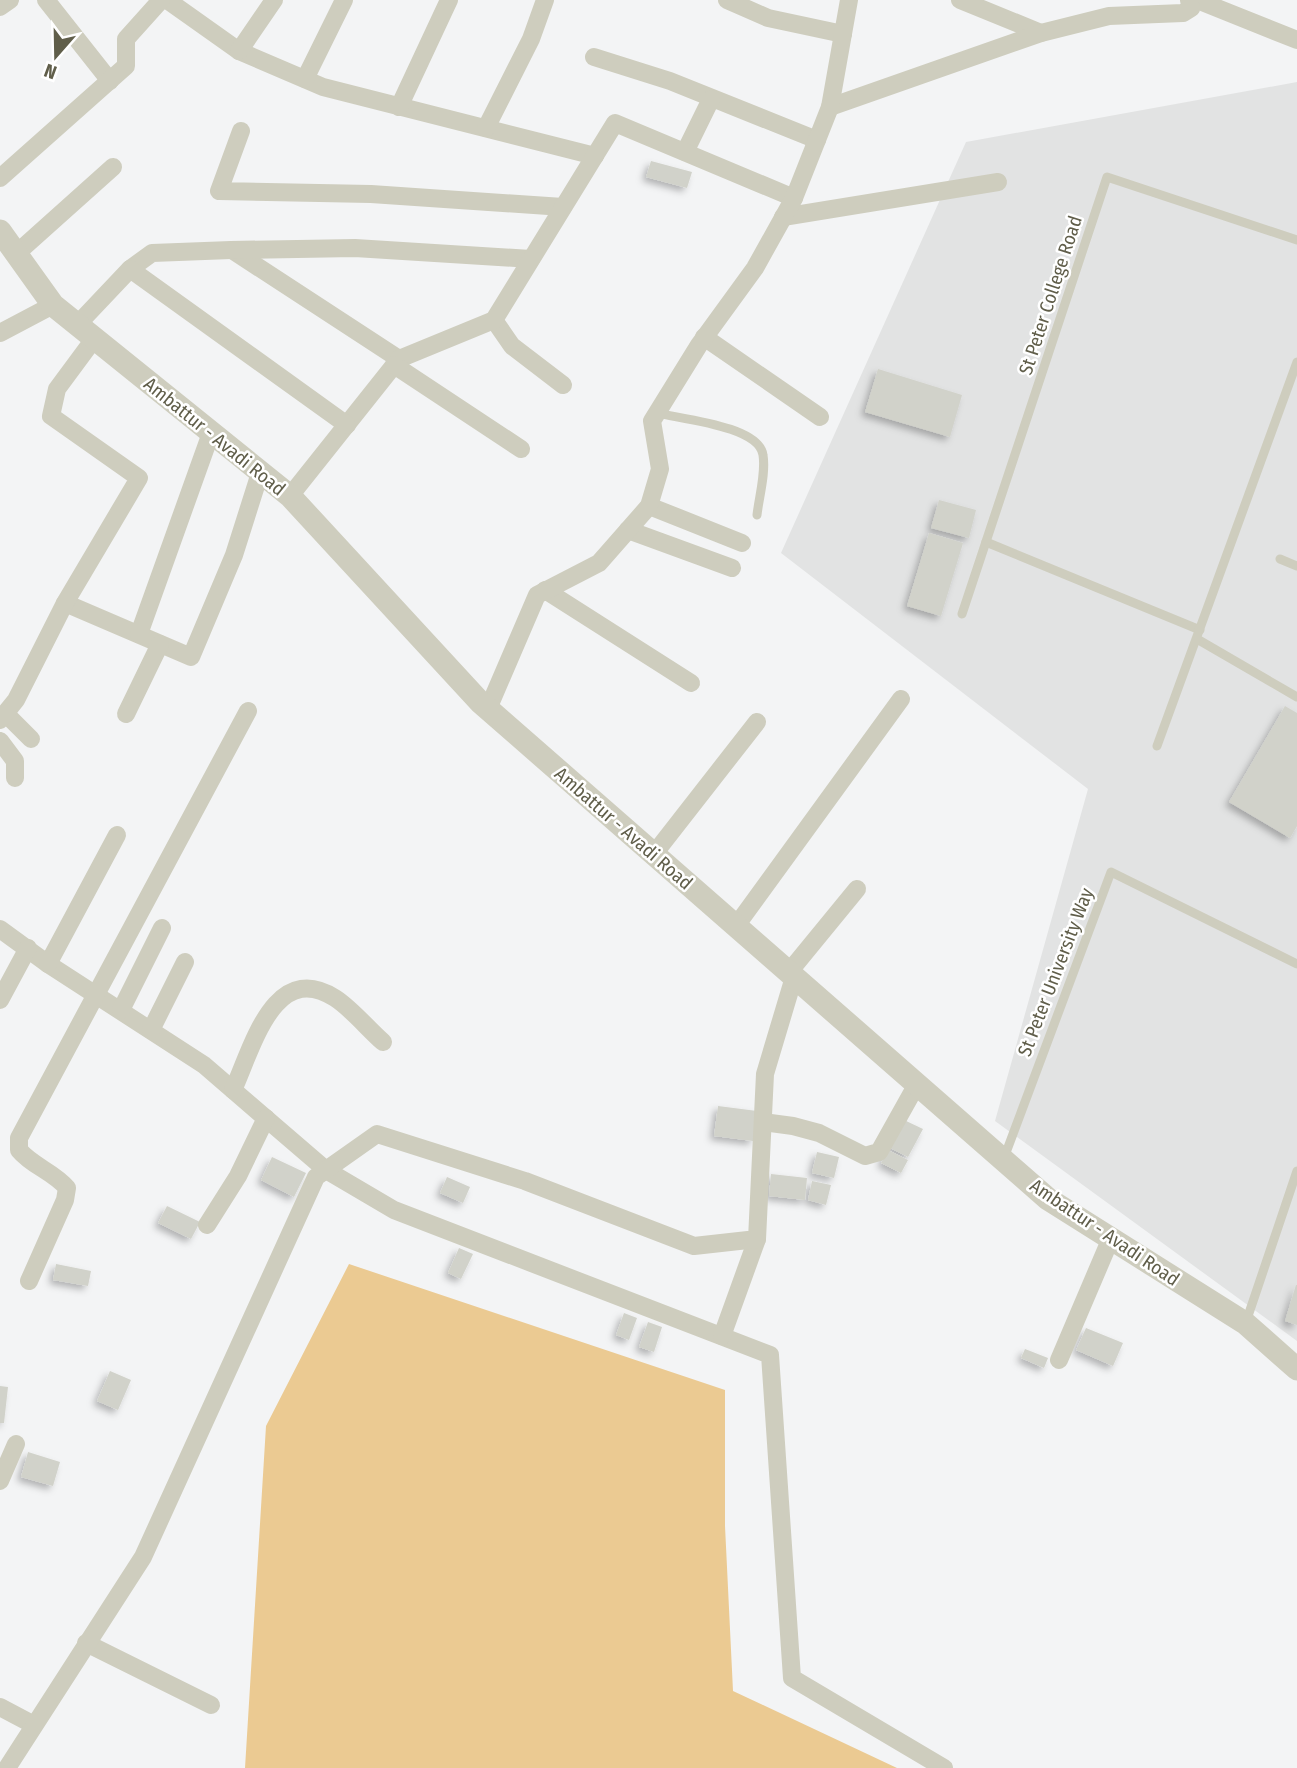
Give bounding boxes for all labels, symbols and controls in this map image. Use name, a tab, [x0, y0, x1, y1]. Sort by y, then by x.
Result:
north arrow	[21, 21, 91, 91]
text: N	[41, 59, 60, 84]
street label: St Peter College Road	[1014, 213, 1087, 378]
street label: Ambattur - Avadi Road	[139, 372, 290, 500]
street label: Ambattur - Avadi Road	[550, 762, 697, 894]
street label: St Peter University Way	[1013, 884, 1098, 1060]
street label: Ambattur - Avadi Road	[1026, 1174, 1184, 1291]

